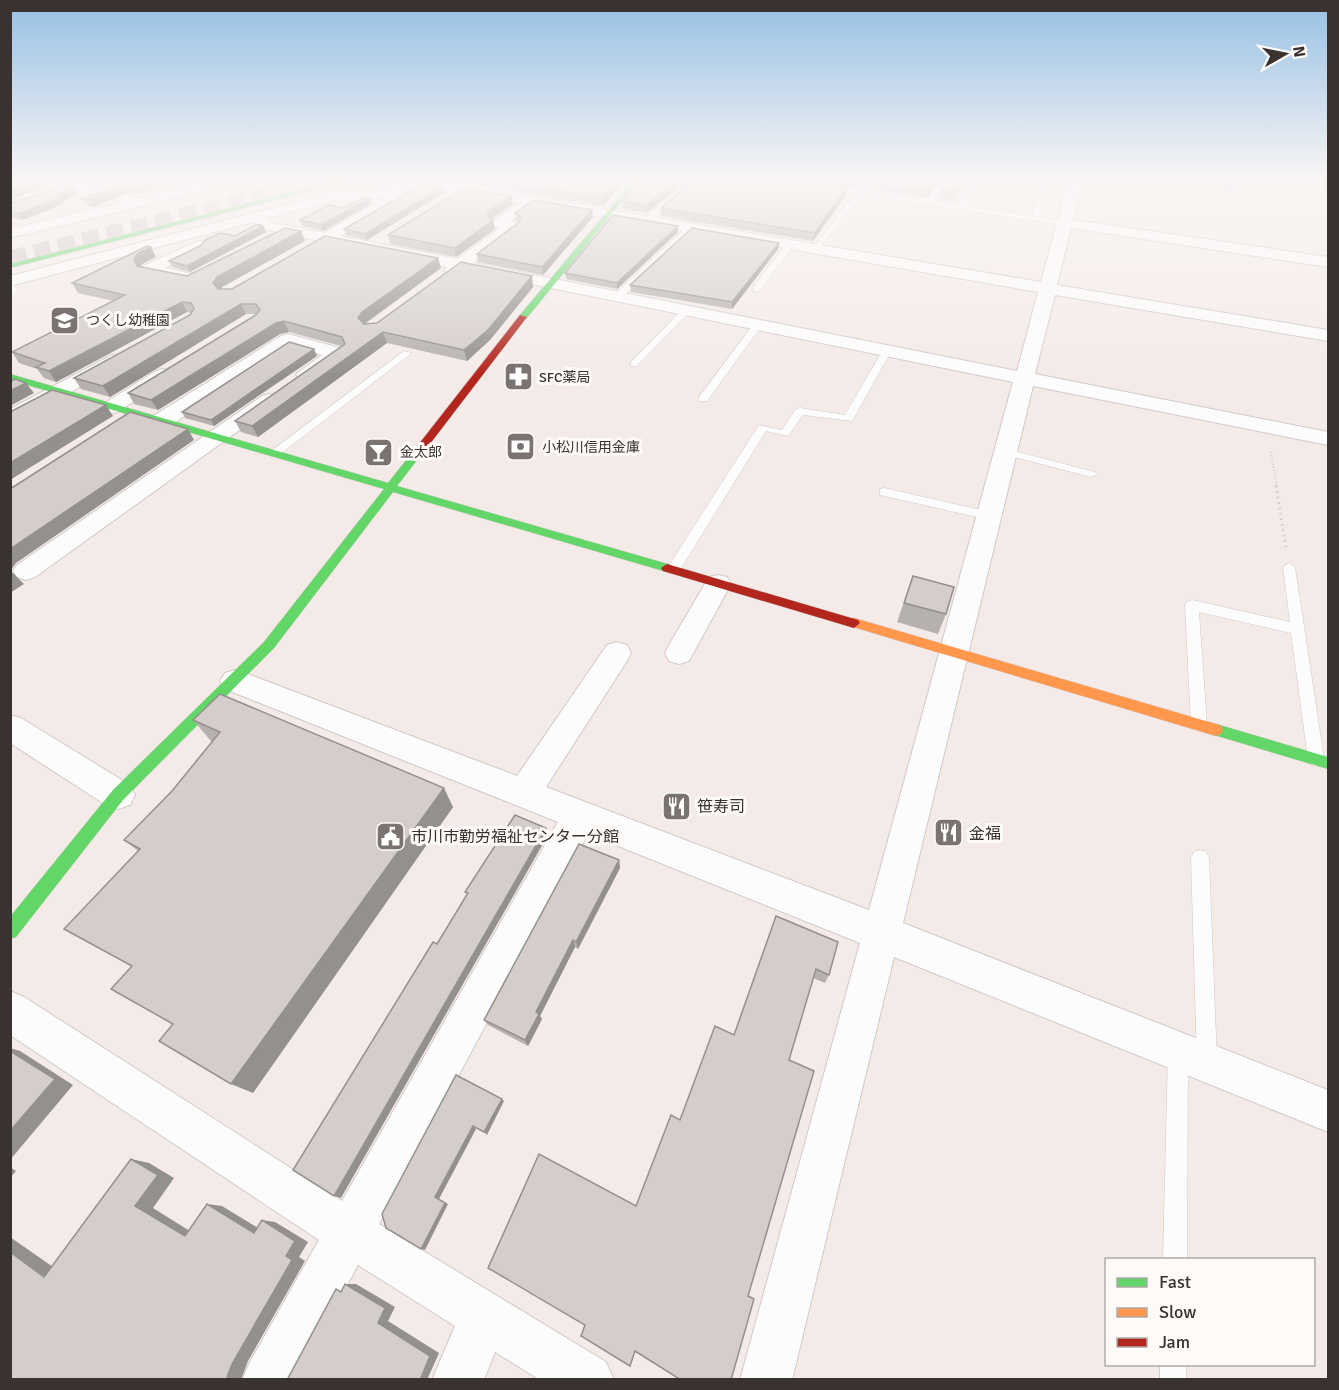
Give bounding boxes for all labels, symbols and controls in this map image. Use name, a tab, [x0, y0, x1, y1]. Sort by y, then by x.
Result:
north arrow	[1255, 24, 1315, 84]
text: N	[1288, 45, 1310, 59]
school or university icon: つくし幼稚園	[49, 304, 81, 336]
place label: つくし幼稚園	[86, 312, 170, 329]
pharmacy icon: SFC薬局	[502, 361, 534, 393]
place label: SFC薬局	[539, 369, 590, 386]
bank icon: 小松川信用金庫	[505, 431, 537, 463]
bar icon: 金太郎	[363, 436, 395, 468]
place label: 小松川信用金庫	[542, 439, 640, 456]
place label: 金太郎	[400, 444, 442, 461]
restaurant icon: 笹寿司	[660, 790, 692, 822]
place label: 笹寿司	[697, 797, 745, 817]
restaurant icon: 金福	[932, 817, 964, 849]
public building icon: 市川市勤労福祉センター分館	[374, 820, 406, 852]
place label: 金福	[969, 824, 1001, 844]
place label: 市川市勤労福祉センター分館	[411, 827, 619, 847]
legend	[1105, 1258, 1315, 1366]
text: Fast	[1159, 1271, 1191, 1293]
text: Slow	[1159, 1301, 1196, 1323]
text: Jam	[1159, 1331, 1190, 1353]

